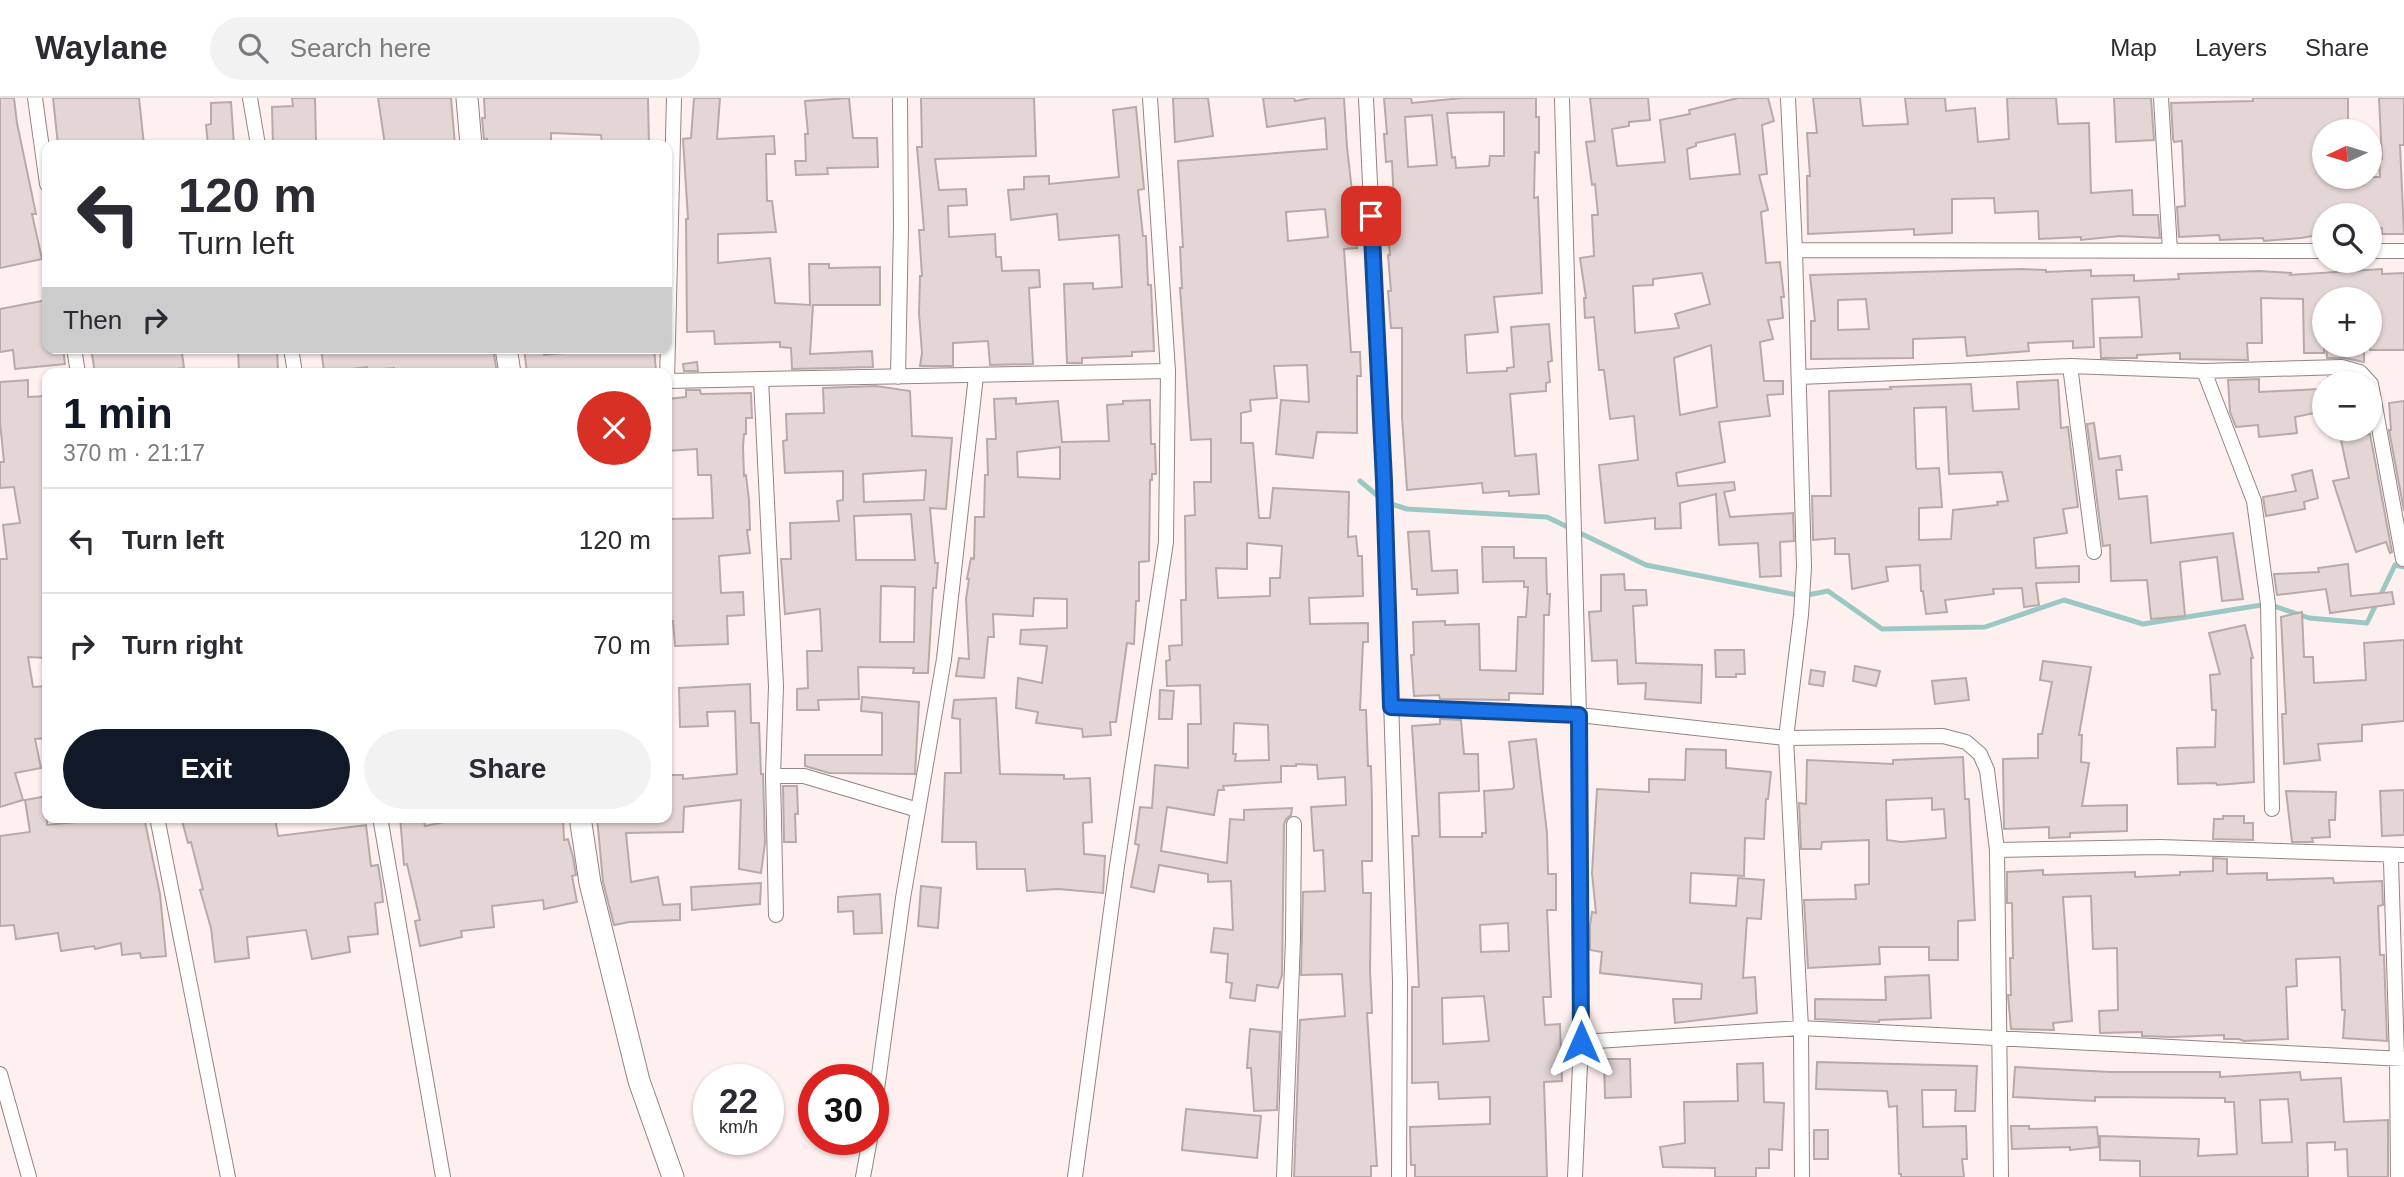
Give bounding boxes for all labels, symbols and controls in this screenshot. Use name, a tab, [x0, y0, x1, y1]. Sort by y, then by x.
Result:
search box	[210, 17, 700, 80]
text: Waylane	[35, 29, 168, 66]
icon: search	[234, 29, 272, 67]
text: Search here	[290, 33, 431, 63]
text: Map	[2110, 34, 2157, 61]
text: Layers	[2195, 34, 2267, 61]
text: Share	[2305, 34, 2369, 61]
north arrow	[2312, 119, 2382, 189]
map controls	[2312, 119, 2382, 441]
icon: left	[63, 168, 154, 259]
text: 120 m	[178, 168, 317, 222]
pin	[1341, 186, 1401, 246]
icon: arrive	[1352, 197, 1390, 235]
button: search	[2312, 203, 2382, 273]
text: Turn left	[178, 225, 294, 261]
button: +	[2312, 287, 2382, 357]
icon: right	[136, 301, 174, 339]
text: Then	[63, 305, 122, 335]
button: −	[2312, 371, 2382, 441]
text: 1 min	[63, 390, 173, 437]
button: close	[577, 391, 651, 465]
text: 370 m · 21:17	[63, 440, 205, 466]
icon: left	[63, 522, 101, 560]
text: Turn left	[122, 525, 224, 555]
text: 120 m	[579, 525, 651, 555]
icon: right	[63, 627, 101, 665]
text: Turn right	[122, 630, 243, 660]
text: 70 m	[593, 630, 651, 660]
button: Exit	[63, 729, 350, 809]
button: Share	[364, 729, 651, 809]
position arrow	[1544, 1005, 1618, 1079]
speed limit sign: 30	[798, 1064, 889, 1155]
text: 22	[719, 1081, 758, 1120]
text: km/h	[719, 1117, 758, 1137]

